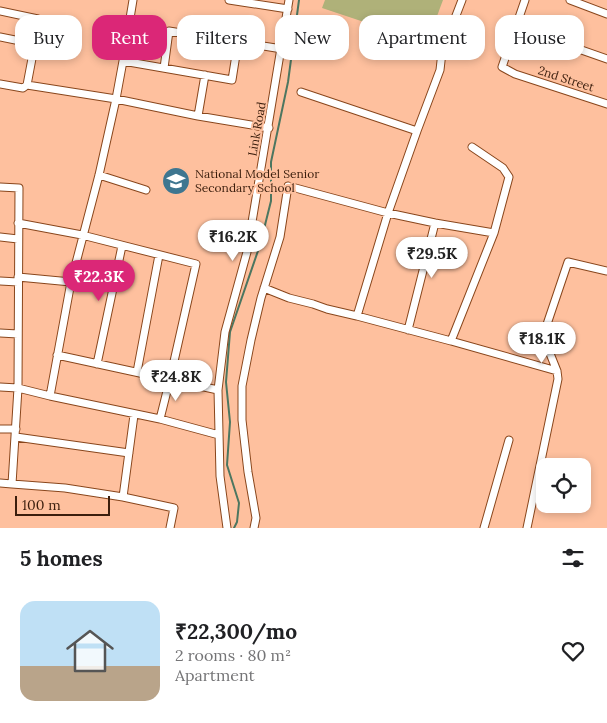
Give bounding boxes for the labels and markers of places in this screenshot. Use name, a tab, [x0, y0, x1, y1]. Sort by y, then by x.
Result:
school or university icon: National Model Senior Secondary School	[161, 166, 191, 196]
place label: National Model Senior Secondary School	[195, 166, 320, 195]
pin: ₹16.2K	[192, 220, 274, 262]
pin: ₹29.5K	[391, 236, 473, 279]
pin: ₹22.3K	[58, 260, 140, 302]
pin: ₹18.1K	[501, 322, 583, 364]
pin: ₹24.8K	[135, 360, 217, 402]

